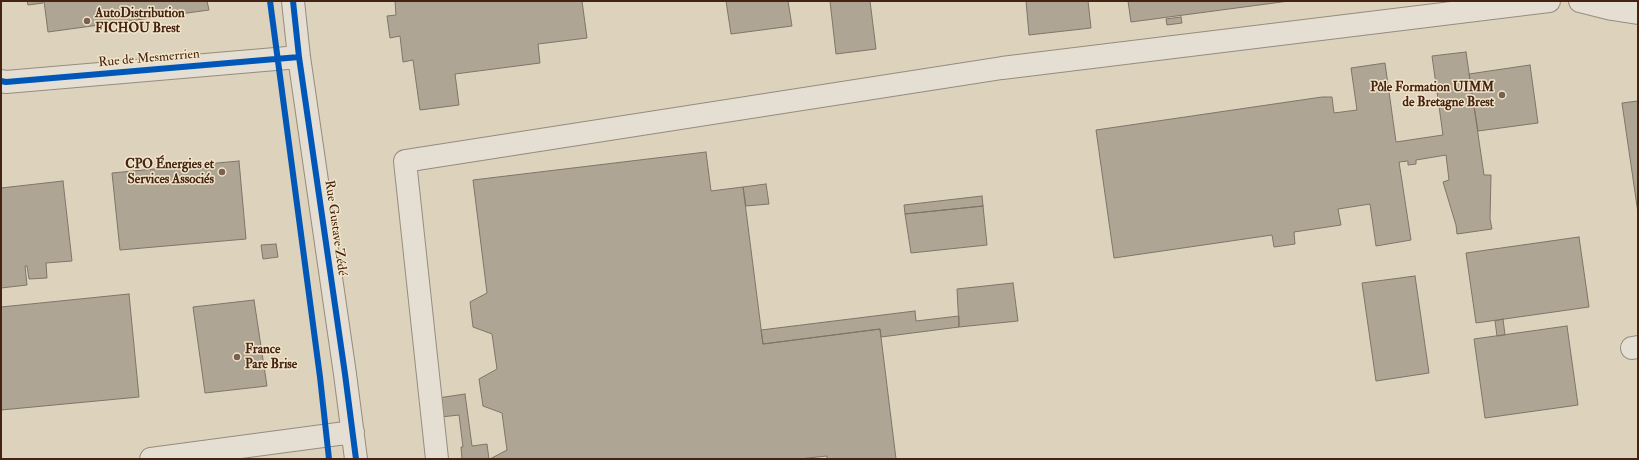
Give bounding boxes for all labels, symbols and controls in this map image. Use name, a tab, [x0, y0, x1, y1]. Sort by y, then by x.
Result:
place label: AutoDistribution FICHOU Brest	[95, 6, 185, 37]
marker: AutoDistribution FICHOU Brest	[82, 16, 92, 26]
street label: Rue de Mesmerrien	[98, 47, 200, 71]
place label: Pôle Formation UIMM de Bretagne Brest	[1370, 80, 1494, 111]
marker: Pôle Formation UIMM de Bretagne Brest	[1497, 90, 1507, 100]
place label: CPO Énergies et Services Associés	[125, 157, 214, 188]
marker: CPO Énergies et Services Associés	[217, 167, 227, 177]
street label: Rue Gustave Zédé	[321, 179, 349, 277]
place label: France Pare Brise	[245, 342, 297, 373]
marker: France Pare Brise	[232, 352, 242, 362]

